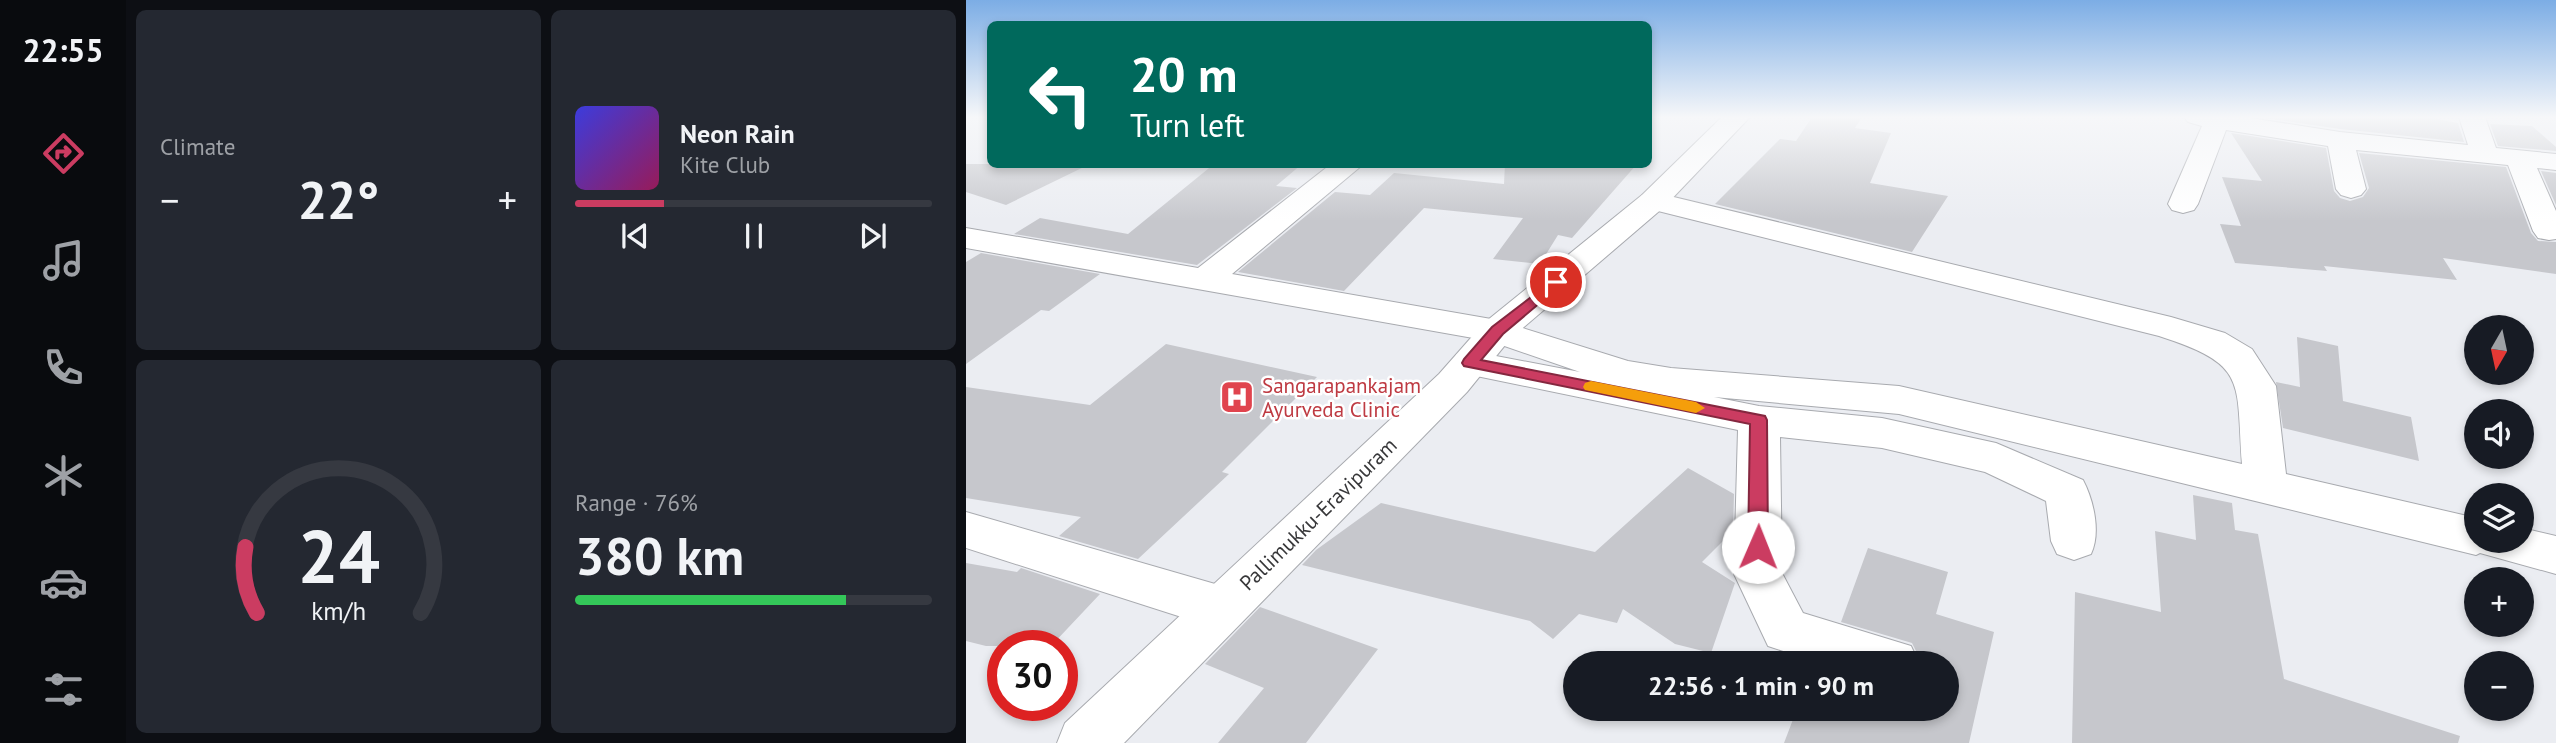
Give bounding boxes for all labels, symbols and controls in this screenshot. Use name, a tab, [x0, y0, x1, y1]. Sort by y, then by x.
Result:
text: 22:55	[22, 29, 104, 71]
text: 20 m	[1130, 42, 1237, 106]
icon: left	[1015, 49, 1106, 140]
text: Turn left	[1130, 104, 1245, 146]
text: Neon Rain	[680, 117, 795, 150]
icon: directions	[39, 129, 88, 178]
text: Climate	[160, 132, 235, 161]
text: Kite Club	[680, 150, 770, 179]
text: 22°	[298, 166, 379, 233]
text: −	[160, 175, 179, 224]
text: +	[498, 175, 517, 224]
icon: previous	[616, 217, 654, 255]
icon: pause	[735, 217, 773, 255]
icon: next	[854, 217, 892, 255]
icon: music	[39, 236, 88, 285]
pin	[1526, 252, 1586, 312]
icon: arrive	[1537, 263, 1575, 301]
north arrow	[2464, 315, 2534, 385]
map controls	[2464, 315, 2534, 721]
icon: phone	[39, 343, 88, 392]
place label: Sangarapankajam Ayurveda Clinic	[1262, 372, 1421, 423]
hospital icon: Sangarapankajam Ayurveda Clinic	[1218, 378, 1256, 416]
button: sound	[2464, 399, 2534, 469]
street label: Pallimukku-Eravipuram	[1234, 432, 1402, 596]
icon: climate	[39, 451, 88, 500]
button: layers	[2464, 483, 2534, 553]
text: Range · 76%	[575, 488, 698, 517]
text: 24	[297, 509, 380, 603]
position arrow	[1721, 510, 1795, 584]
text: 380 km	[575, 522, 744, 589]
icon: car	[39, 558, 88, 607]
button: +	[2464, 567, 2534, 637]
text: km/h	[311, 594, 366, 626]
speed limit sign: 30	[987, 630, 1078, 721]
button: −	[2464, 651, 2534, 721]
icon: filters	[39, 665, 88, 714]
text: 22:56 · 1 min · 90 m	[1648, 669, 1874, 702]

